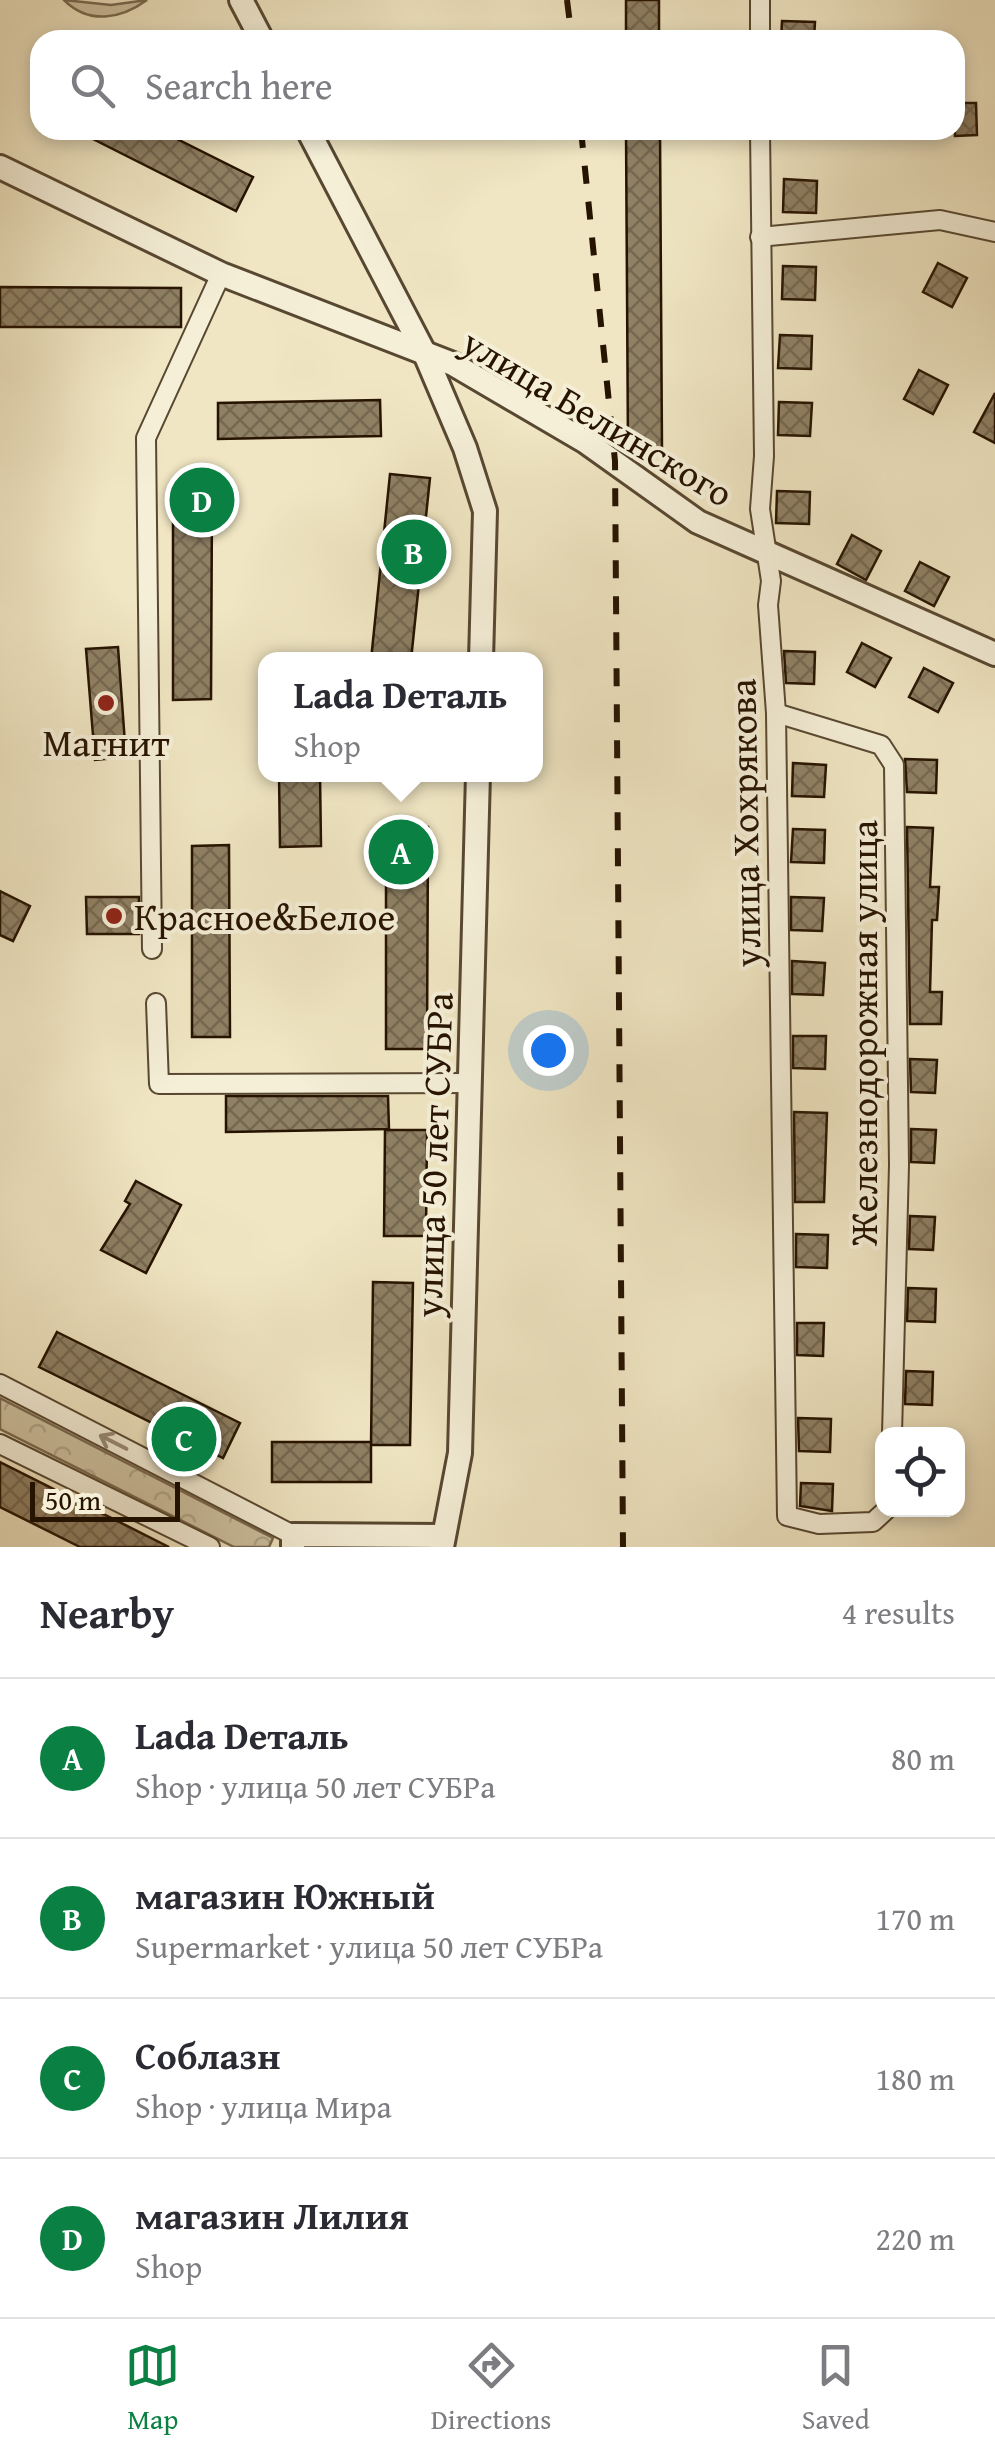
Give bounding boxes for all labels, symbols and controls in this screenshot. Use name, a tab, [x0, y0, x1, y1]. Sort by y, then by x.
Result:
search box	[30, 30, 965, 140]
text: Search here	[145, 57, 333, 113]
icon: search	[65, 58, 120, 113]
street label: улица Белинского	[451, 313, 744, 520]
pin: D	[170, 462, 234, 538]
pin: B	[382, 514, 446, 590]
popup	[258, 652, 543, 782]
text: Lada Dеталь	[294, 666, 507, 722]
street label: улица Хохрякова	[713, 678, 775, 969]
marker: Магнит	[95, 692, 117, 714]
place label: Магнит	[43, 714, 170, 770]
text: Shop	[294, 722, 361, 769]
pin: A	[368, 814, 434, 890]
street label: Железнодорожная улица	[835, 820, 891, 1247]
place label: Красное&Белое	[134, 888, 395, 944]
marker: Красное&Белое	[103, 905, 125, 927]
street label: улица 50 лет СУБРа	[399, 992, 467, 1319]
your location	[523, 1025, 574, 1076]
pin: C	[152, 1402, 216, 1476]
map controls	[875, 1427, 965, 1517]
button: locate	[875, 1427, 965, 1517]
one-way arrow	[98, 1432, 128, 1452]
scale bar	[30, 1477, 180, 1522]
text: 50 m	[45, 1479, 101, 1520]
text: Nearby	[40, 1582, 174, 1643]
text: 4 results	[842, 1589, 955, 1636]
text: Lada Dеталь	[135, 1707, 349, 1763]
text: A	[62, 1735, 83, 1782]
text: 80 m	[891, 1735, 955, 1782]
text: Shop · улица 50 лет СУБРа	[135, 1763, 495, 1810]
text: магазин Южный	[135, 1867, 435, 1923]
text: B	[63, 1895, 82, 1942]
text: 170 m	[876, 1895, 955, 1942]
text: Supermarket · улица 50 лет СУБРа	[135, 1923, 603, 1970]
text: Соблазн	[135, 2027, 281, 2083]
text: C	[63, 2055, 82, 2102]
text: 180 m	[876, 2055, 955, 2102]
text: Shop · улица Мира	[135, 2083, 392, 2130]
text: магазин Лилия	[135, 2187, 409, 2243]
text: D	[62, 2215, 83, 2262]
text: 220 m	[876, 2215, 955, 2262]
text: Shop	[135, 2243, 202, 2290]
tab: Map	[125, 2338, 180, 2439]
tab: Directions	[431, 2338, 551, 2439]
tab: Saved	[802, 2338, 870, 2439]

